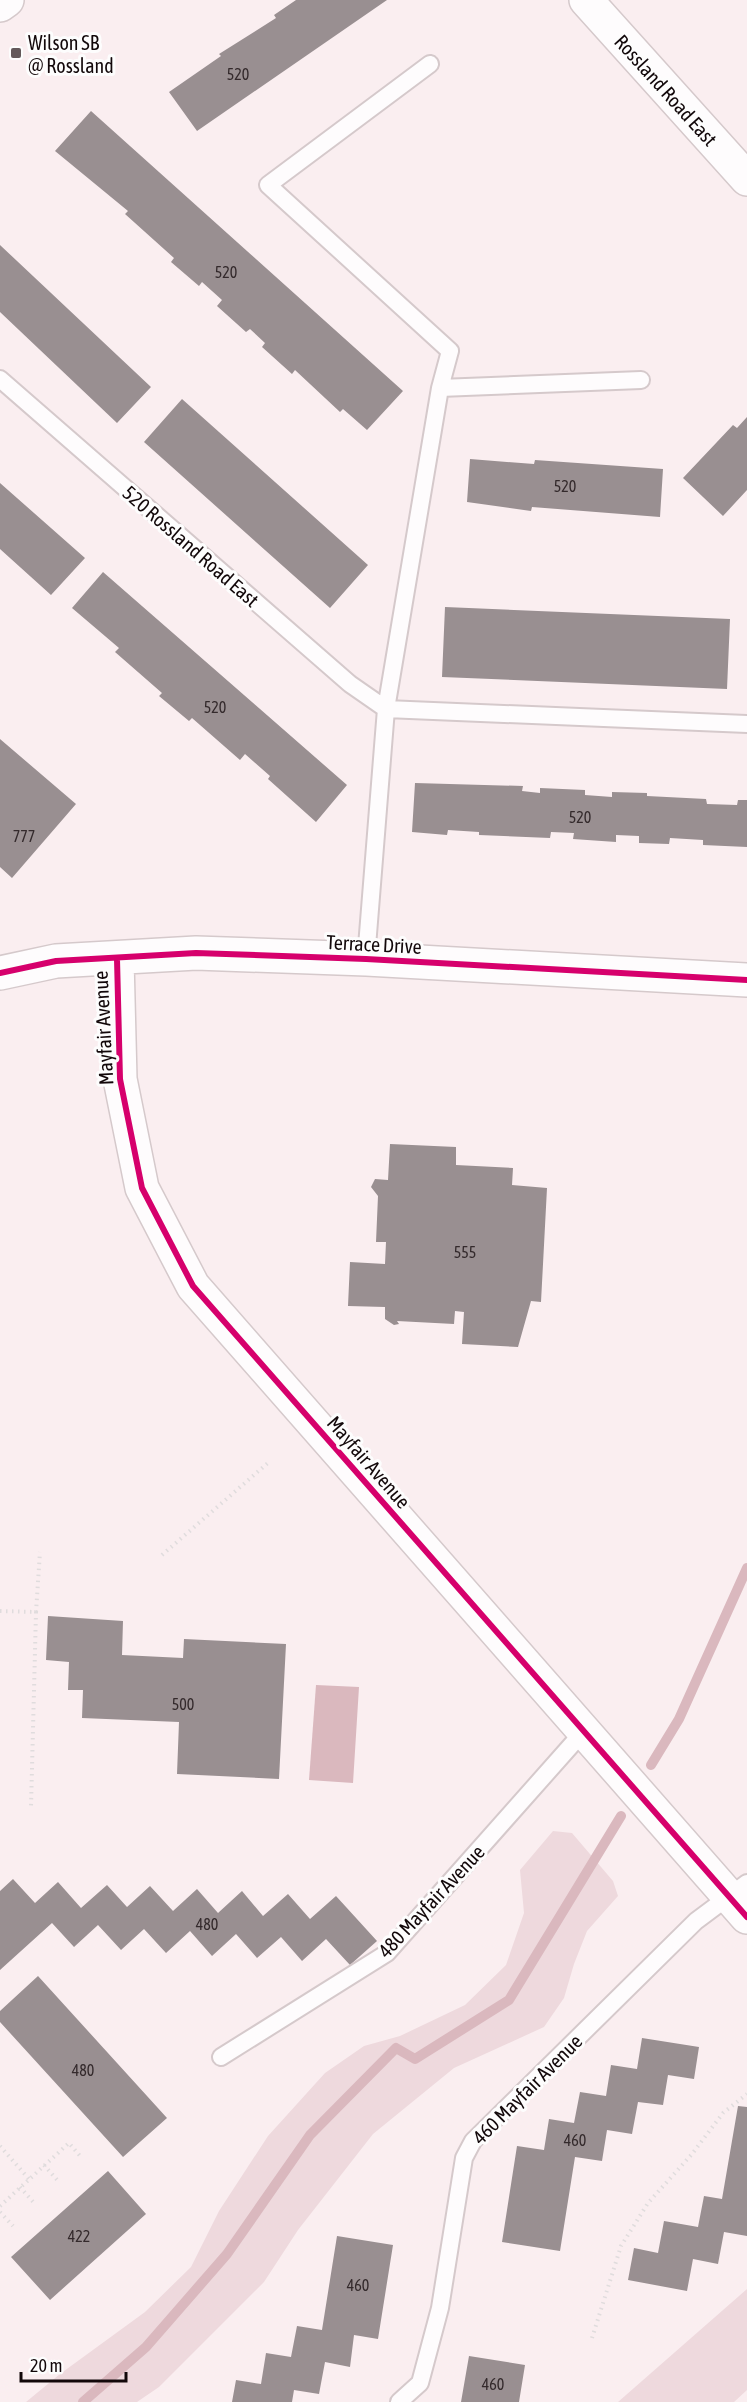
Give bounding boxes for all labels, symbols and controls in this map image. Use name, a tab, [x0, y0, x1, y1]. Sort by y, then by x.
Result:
street label: Rossland Road East	[610, 30, 722, 150]
place label: Wilson SB @ Rossland	[28, 31, 114, 77]
marker: Wilson SB @ Rossland	[9, 46, 23, 60]
house number: 520	[227, 65, 249, 83]
house number: 520	[215, 263, 237, 281]
house number: 520	[554, 477, 576, 495]
street label: 520 Rossland Road East	[118, 481, 264, 611]
house number: 520	[204, 698, 226, 716]
house number: 520	[569, 808, 591, 826]
house number: 777	[13, 827, 35, 845]
street label: Terrace Drive	[326, 930, 422, 958]
street label: Mayfair Avenue	[89, 970, 117, 1086]
house number: 555	[454, 1243, 476, 1261]
street label: Mayfair Avenue	[323, 1411, 415, 1513]
house number: 500	[172, 1695, 194, 1713]
street label: 480 Mayfair Avenue	[373, 1840, 489, 1962]
house number: 480	[196, 1915, 218, 1933]
street label: 460 Mayfair Avenue	[467, 2029, 587, 2149]
house number: 480	[72, 2061, 94, 2079]
house number: 460	[564, 2130, 586, 2150]
house number: 422	[68, 2227, 90, 2245]
house number: 460	[347, 2276, 369, 2294]
scale bar	[21, 2345, 126, 2383]
text: 20 m	[30, 2355, 62, 2376]
house number: 460	[482, 2375, 504, 2393]

